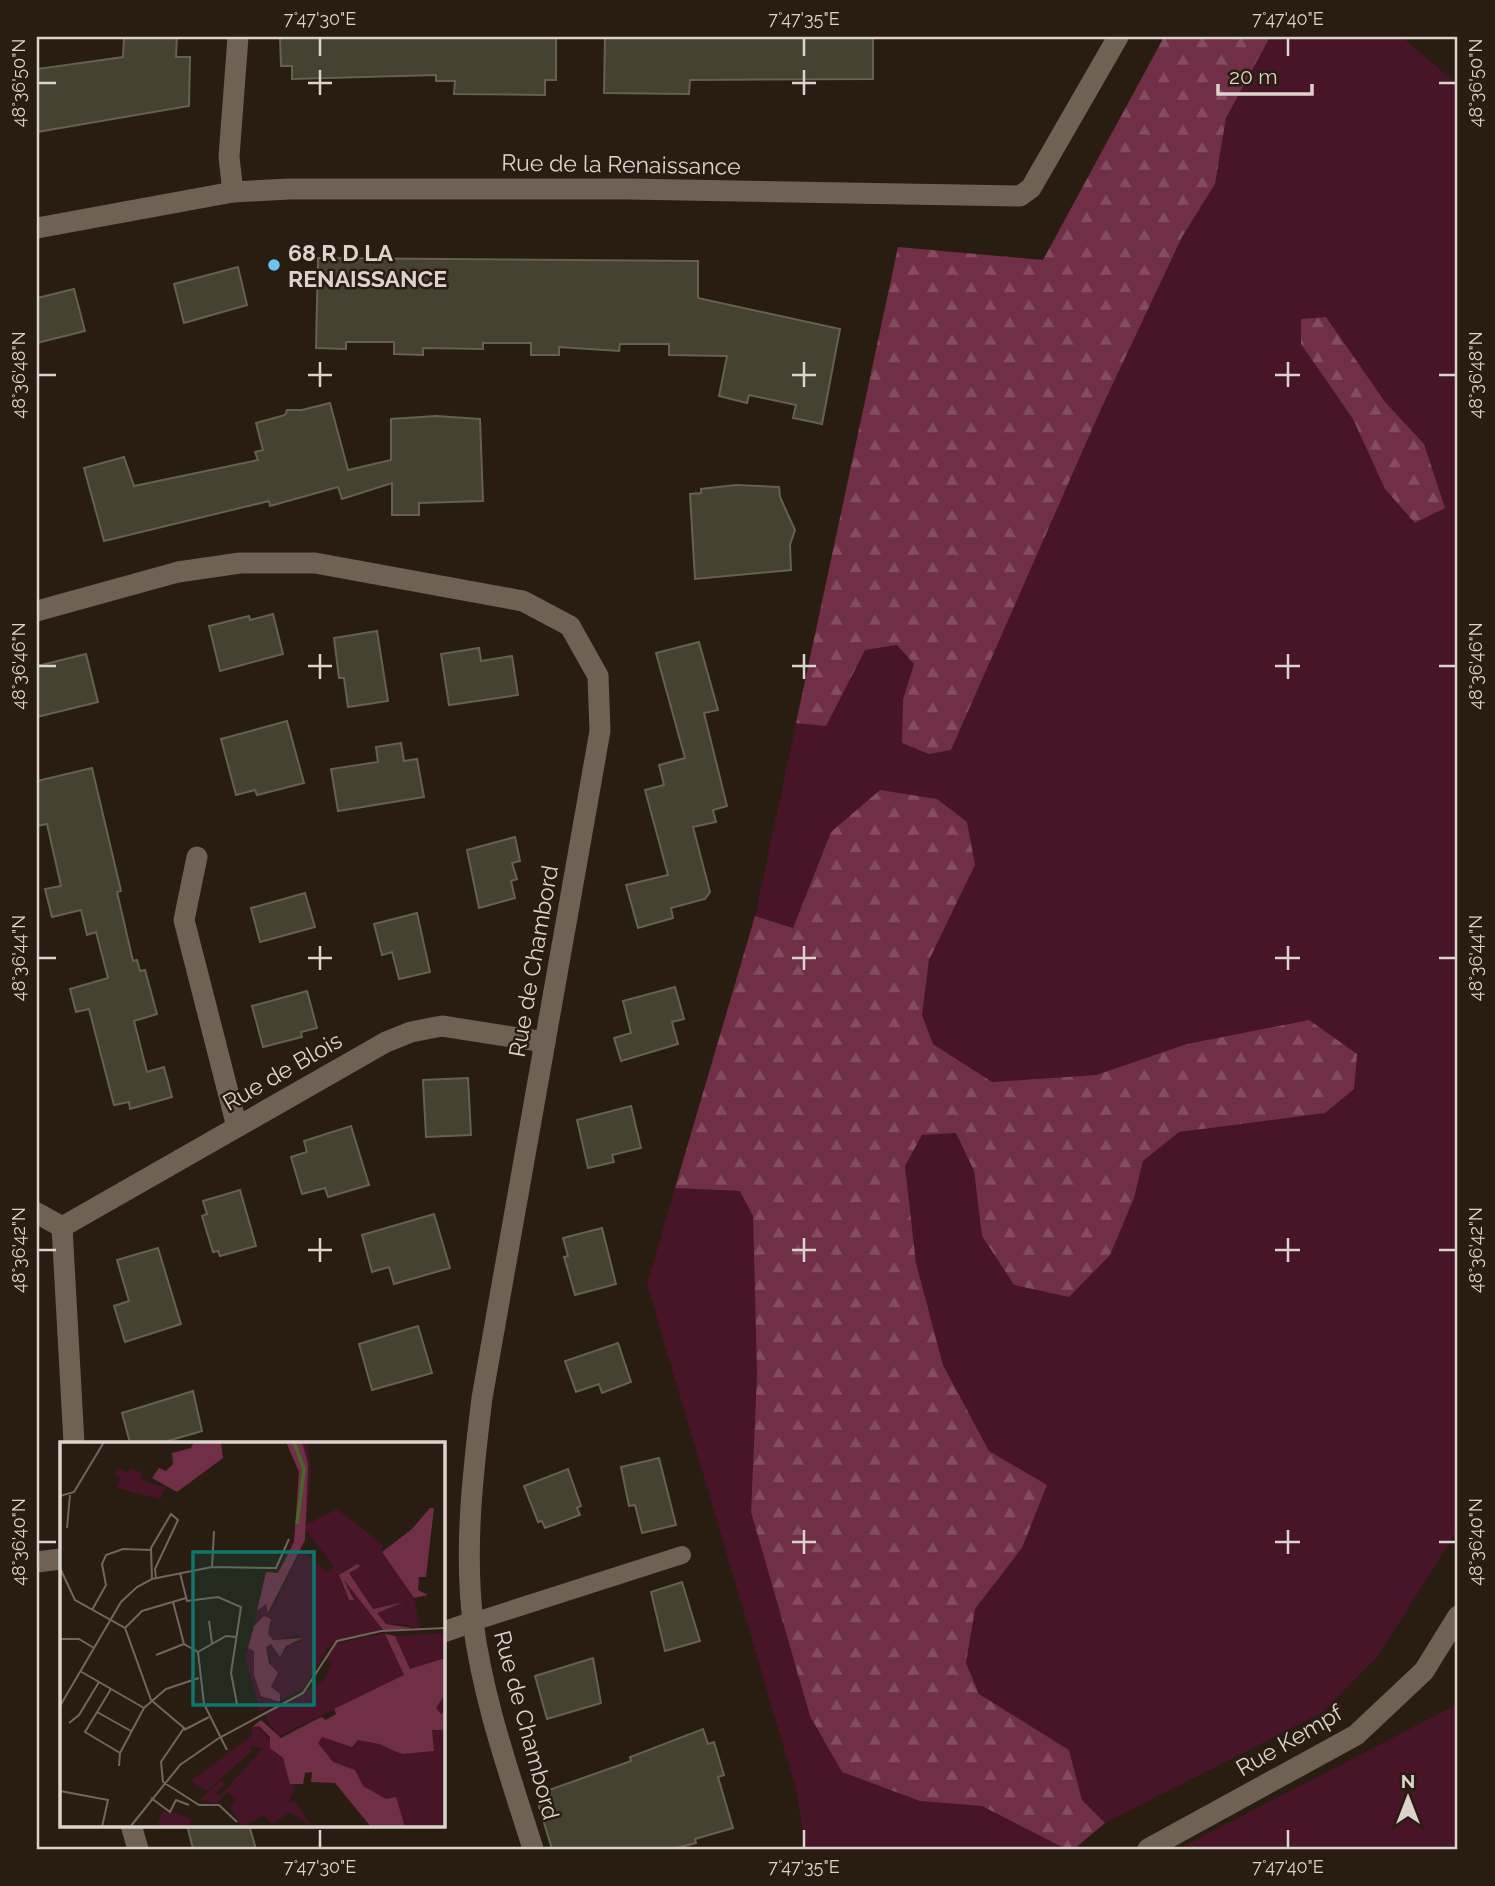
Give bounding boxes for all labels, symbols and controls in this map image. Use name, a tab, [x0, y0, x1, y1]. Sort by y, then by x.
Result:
text: 7°47'30"E	[284, 8, 356, 29]
text: 7°47'35"E	[768, 8, 840, 29]
text: 7°47'40"E	[1252, 8, 1324, 29]
text: 48°36'50"N	[8, 39, 29, 127]
text: 48°36'50"N	[1465, 39, 1486, 127]
scale bar	[1218, 52, 1313, 96]
text: 20 m	[1229, 64, 1277, 89]
street label: Rue de la Renaissance	[501, 148, 741, 180]
place label: 68 R D LA RENAISSANCE	[288, 239, 447, 292]
marker: 68 R D LA RENAISSANCE	[266, 257, 282, 273]
text: 48°36'48"N	[8, 331, 29, 419]
text: 48°36'48"N	[1465, 331, 1486, 419]
text: 48°36'46"N	[8, 622, 29, 710]
text: 48°36'46"N	[1465, 622, 1486, 710]
street label: Rue de Chambord	[503, 863, 563, 1059]
text: 48°36'44"N	[8, 915, 29, 1001]
text: 48°36'44"N	[1465, 915, 1486, 1001]
street label: Rue de Blois	[218, 1026, 346, 1116]
text: 48°36'42"N	[8, 1207, 29, 1293]
text: 48°36'42"N	[1465, 1207, 1486, 1293]
inset map	[60, 1442, 444, 1826]
text: 48°36'40"N	[8, 1498, 29, 1586]
text: 48°36'40"N	[1465, 1498, 1486, 1586]
street label: Rue de Chambord	[489, 1628, 565, 1822]
street label: Rue Kempf	[1231, 1698, 1348, 1781]
north arrow	[1372, 1764, 1442, 1834]
text: N	[1401, 1770, 1415, 1792]
text: 7°47'30"E	[284, 1856, 356, 1877]
text: 7°47'35"E	[768, 1856, 840, 1877]
text: 7°47'40"E	[1252, 1856, 1324, 1877]

